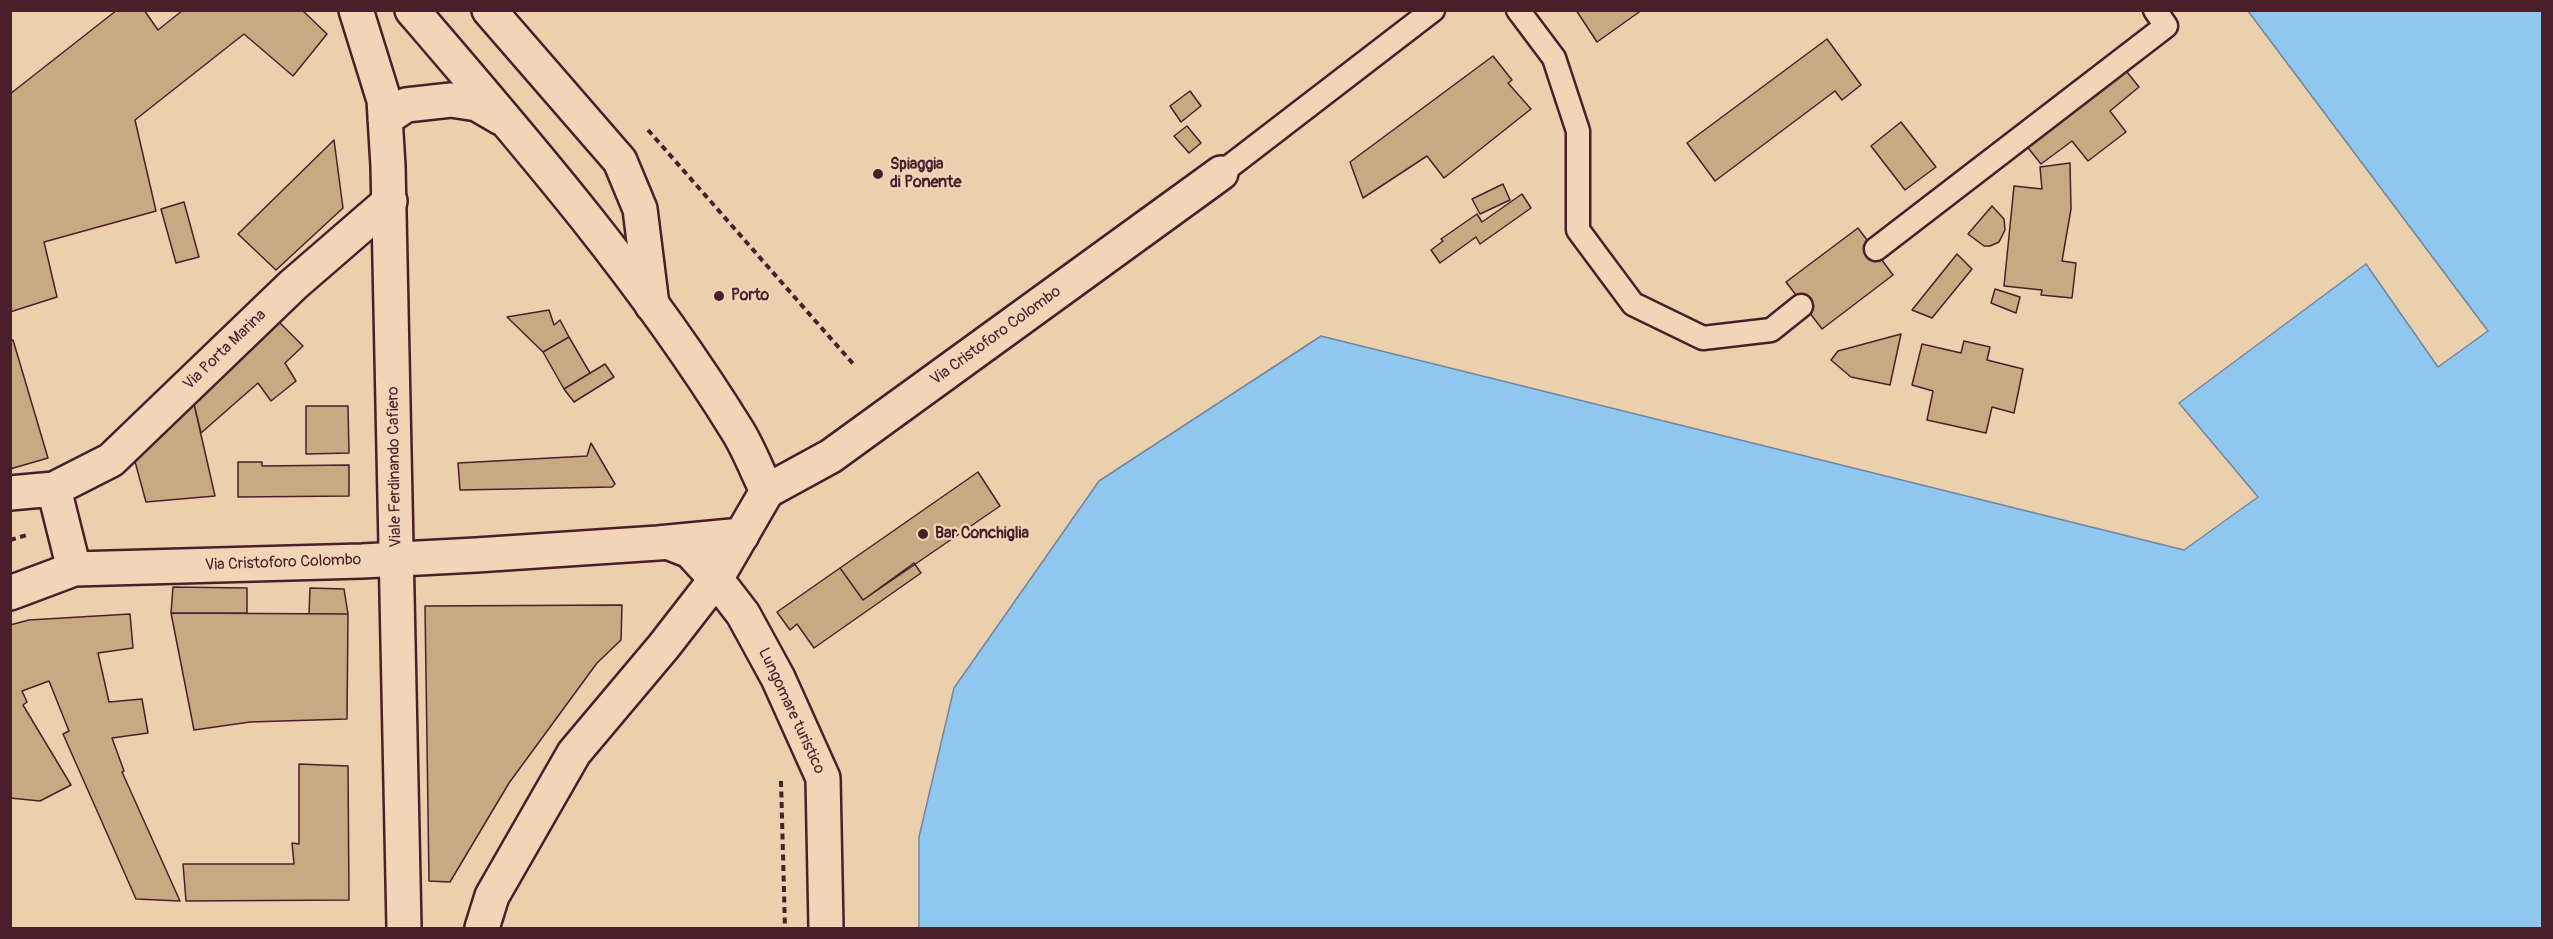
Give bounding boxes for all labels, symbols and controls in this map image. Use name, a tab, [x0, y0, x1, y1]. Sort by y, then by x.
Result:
place label: Spiaggia di Ponente	[890, 155, 961, 193]
marker: Spiaggia di Ponente	[871, 167, 885, 181]
street label: Via Cristoforo Colombo	[927, 282, 1065, 390]
place label: Porto	[731, 286, 769, 306]
marker: Porto	[712, 289, 726, 303]
street label: Via Porta Marina	[180, 306, 270, 394]
street label: Viale Ferdinando Cafiero	[384, 386, 406, 548]
place label: Bar Conchiglia	[935, 524, 1029, 544]
marker: Bar Conchiglia	[916, 527, 930, 541]
street label: Via Cristoforo Colombo	[204, 551, 362, 575]
street label: Lungomare turistico	[753, 645, 829, 777]

